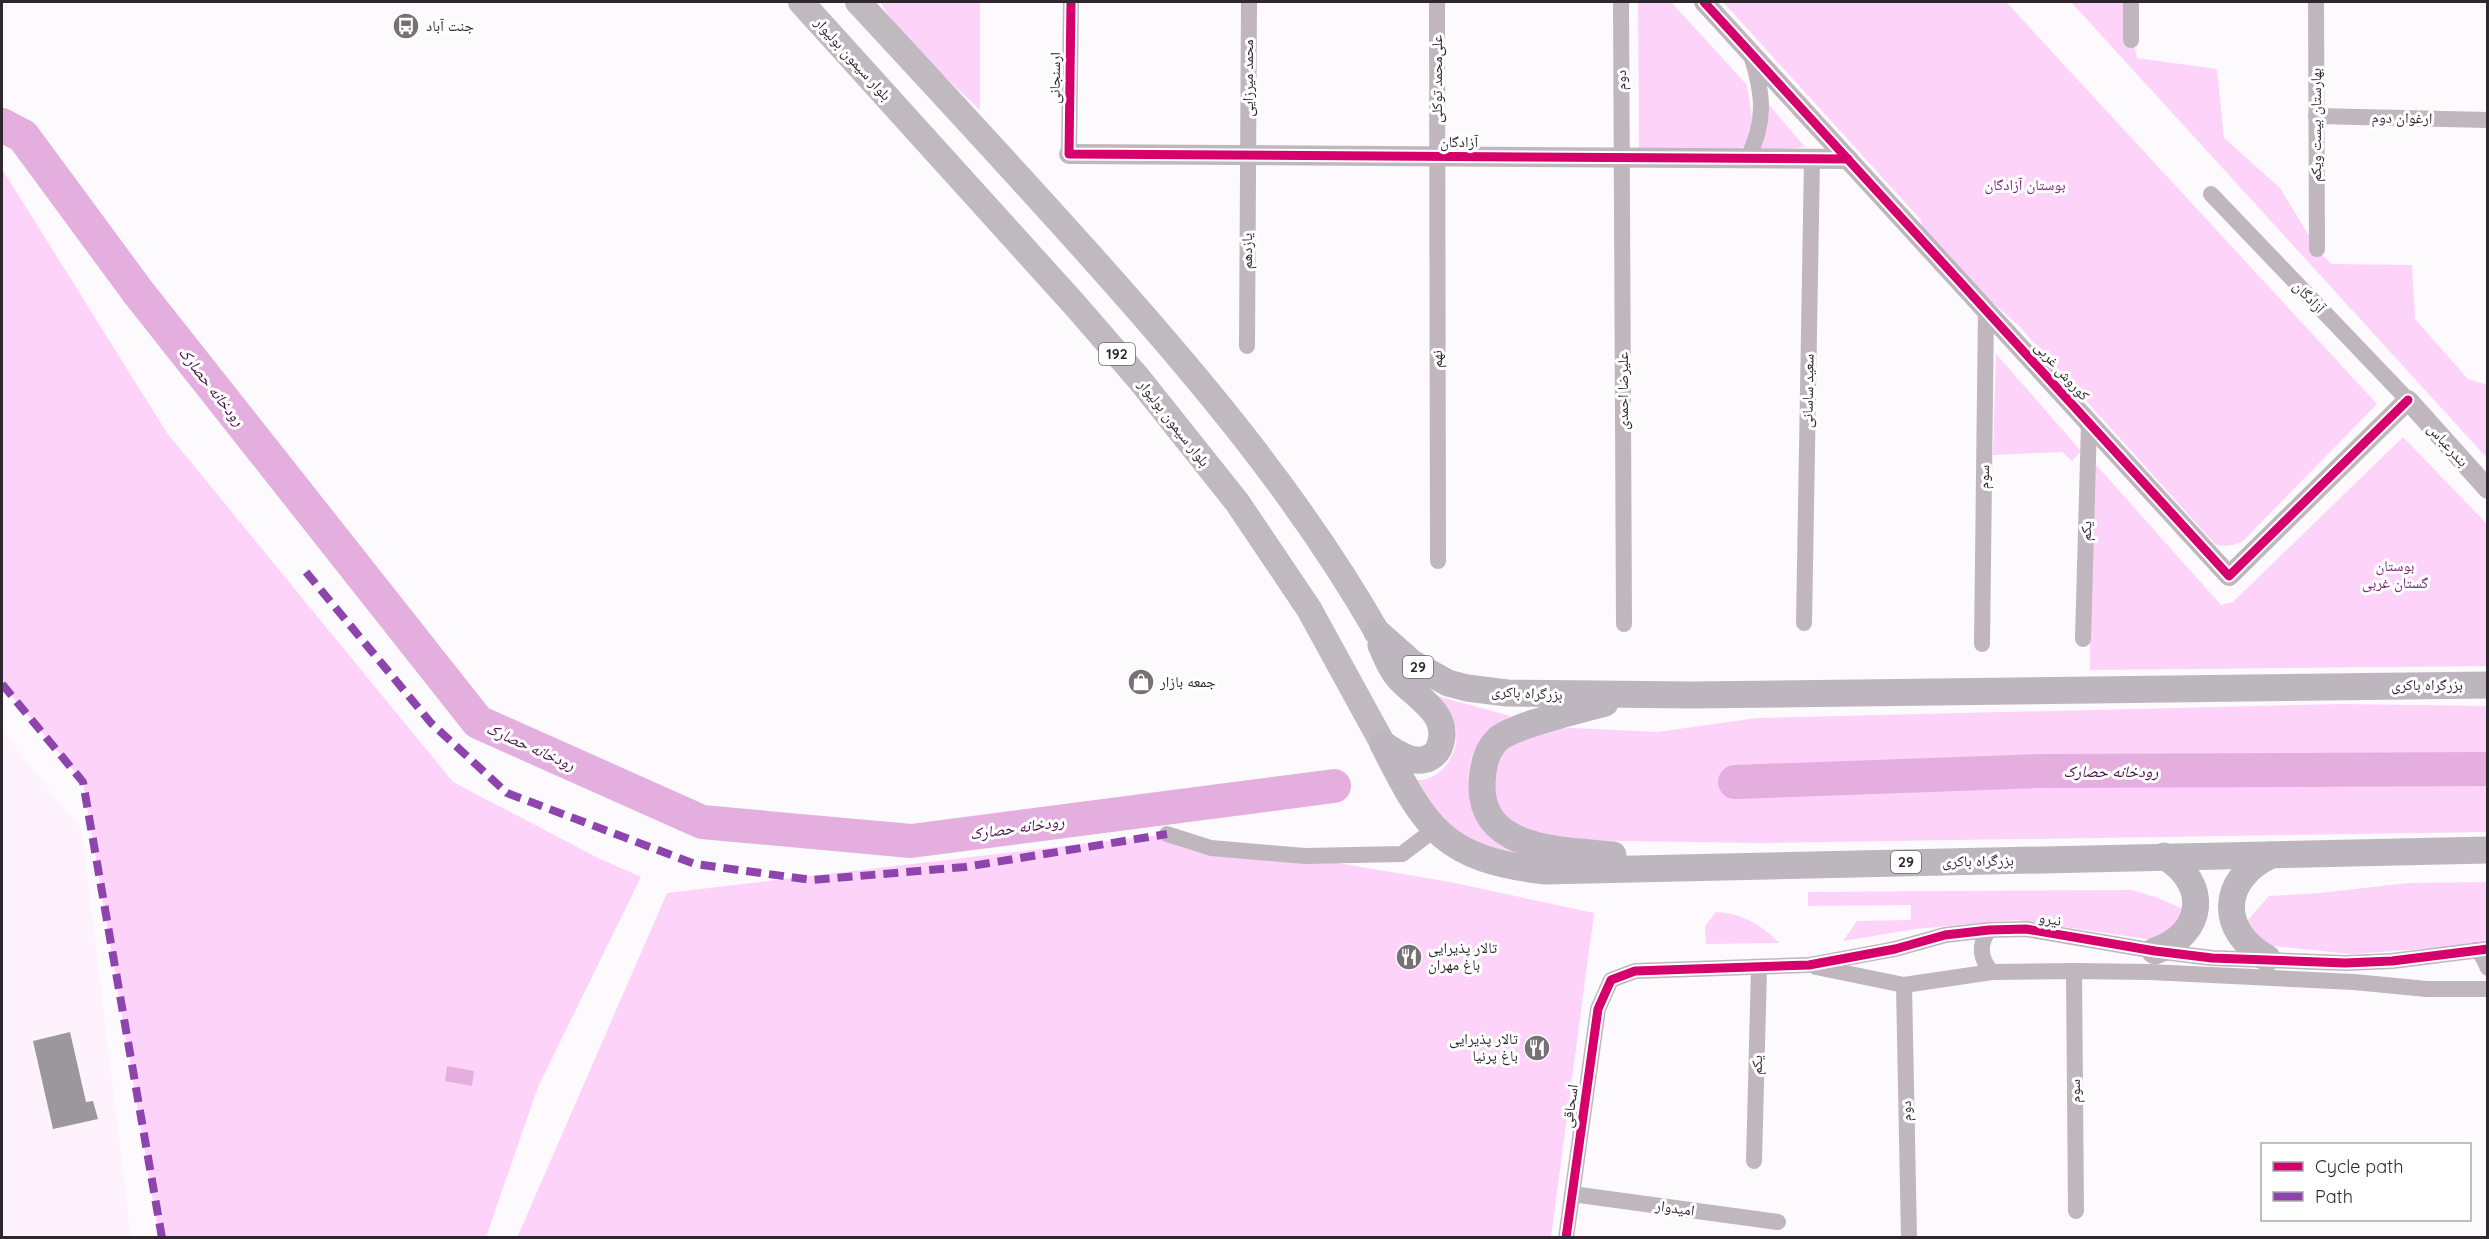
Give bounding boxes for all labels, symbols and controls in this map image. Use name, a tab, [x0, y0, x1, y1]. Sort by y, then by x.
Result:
bus stop icon: جنت آباد	[391, 11, 421, 41]
street label: بلوار سیمون بولیوار	[810, 12, 896, 105]
place label: جنت آباد	[426, 16, 474, 35]
street label: علی‌محمد توکلی	[1427, 34, 1447, 123]
street label: محمد میرزایی	[1238, 39, 1258, 117]
street label: ارسنجانی	[1045, 52, 1065, 104]
street label: بهارستان بیست ویکم	[2306, 68, 2326, 182]
street label: دوم	[1611, 70, 1631, 90]
street label: ارغوان دوم	[2371, 107, 2433, 129]
street label: آزادگان	[1440, 132, 1479, 152]
park label: بوستان آزادگان	[1984, 175, 2066, 195]
street label: یازدهم	[1237, 232, 1257, 269]
street label: آزادگان	[2289, 276, 2330, 318]
street label: کوروش غربی	[2030, 337, 2094, 405]
water label: رودخانه حصارک	[175, 342, 249, 430]
road number: 192	[1099, 343, 1135, 365]
street label: نهم	[1427, 350, 1447, 368]
street label: علیرضا احمدی	[1613, 352, 1633, 430]
street label: سعید ساسانی	[1797, 353, 1819, 428]
street label: بلوار سیمون بولیوار	[1133, 374, 1214, 471]
street label: بندرعباس	[2423, 419, 2473, 471]
street label: سوم	[1974, 465, 1994, 489]
street label: یکم	[2076, 520, 2096, 541]
park label: بوستان گستان غربی	[2362, 556, 2429, 593]
road number: 29	[1403, 656, 1433, 678]
shop icon: جمعه بازار	[1126, 667, 1156, 697]
place label: جمعه بازار	[1159, 672, 1216, 691]
street label: بزرگراه باکری	[2391, 675, 2463, 695]
street label: بزرگراه باکری	[1491, 681, 1563, 705]
water label: رودخانه حصارک	[484, 718, 578, 774]
water label: رودخانه حصارک	[2064, 761, 2158, 781]
water label: رودخانه حصارک	[969, 810, 1065, 844]
street label: بزرگراه باکری	[1942, 850, 2014, 872]
road number: 29	[1891, 851, 1921, 873]
street label: نیرو	[2037, 907, 2063, 930]
place label: تالار پذیرایی باغ مهران	[1428, 938, 1498, 975]
restaurant icon: تالار پذیرایی باغ مهران	[1394, 942, 1424, 972]
place label: تالار پذیرایی باغ پرنیا	[1449, 1029, 1519, 1066]
restaurant icon: تالار پذیرایی باغ پرنیا	[1522, 1033, 1552, 1063]
street label: یکم	[1747, 1055, 1767, 1075]
street label: سوم	[2065, 1079, 2085, 1103]
street label: اسحاقی	[1557, 1083, 1583, 1129]
street label: دوم	[1896, 1101, 1916, 1121]
legend	[2261, 1143, 2471, 1221]
text: Cycle path	[2315, 1155, 2403, 1178]
text: Path	[2315, 1185, 2353, 1208]
street label: امیدوار	[1653, 1195, 1696, 1220]

